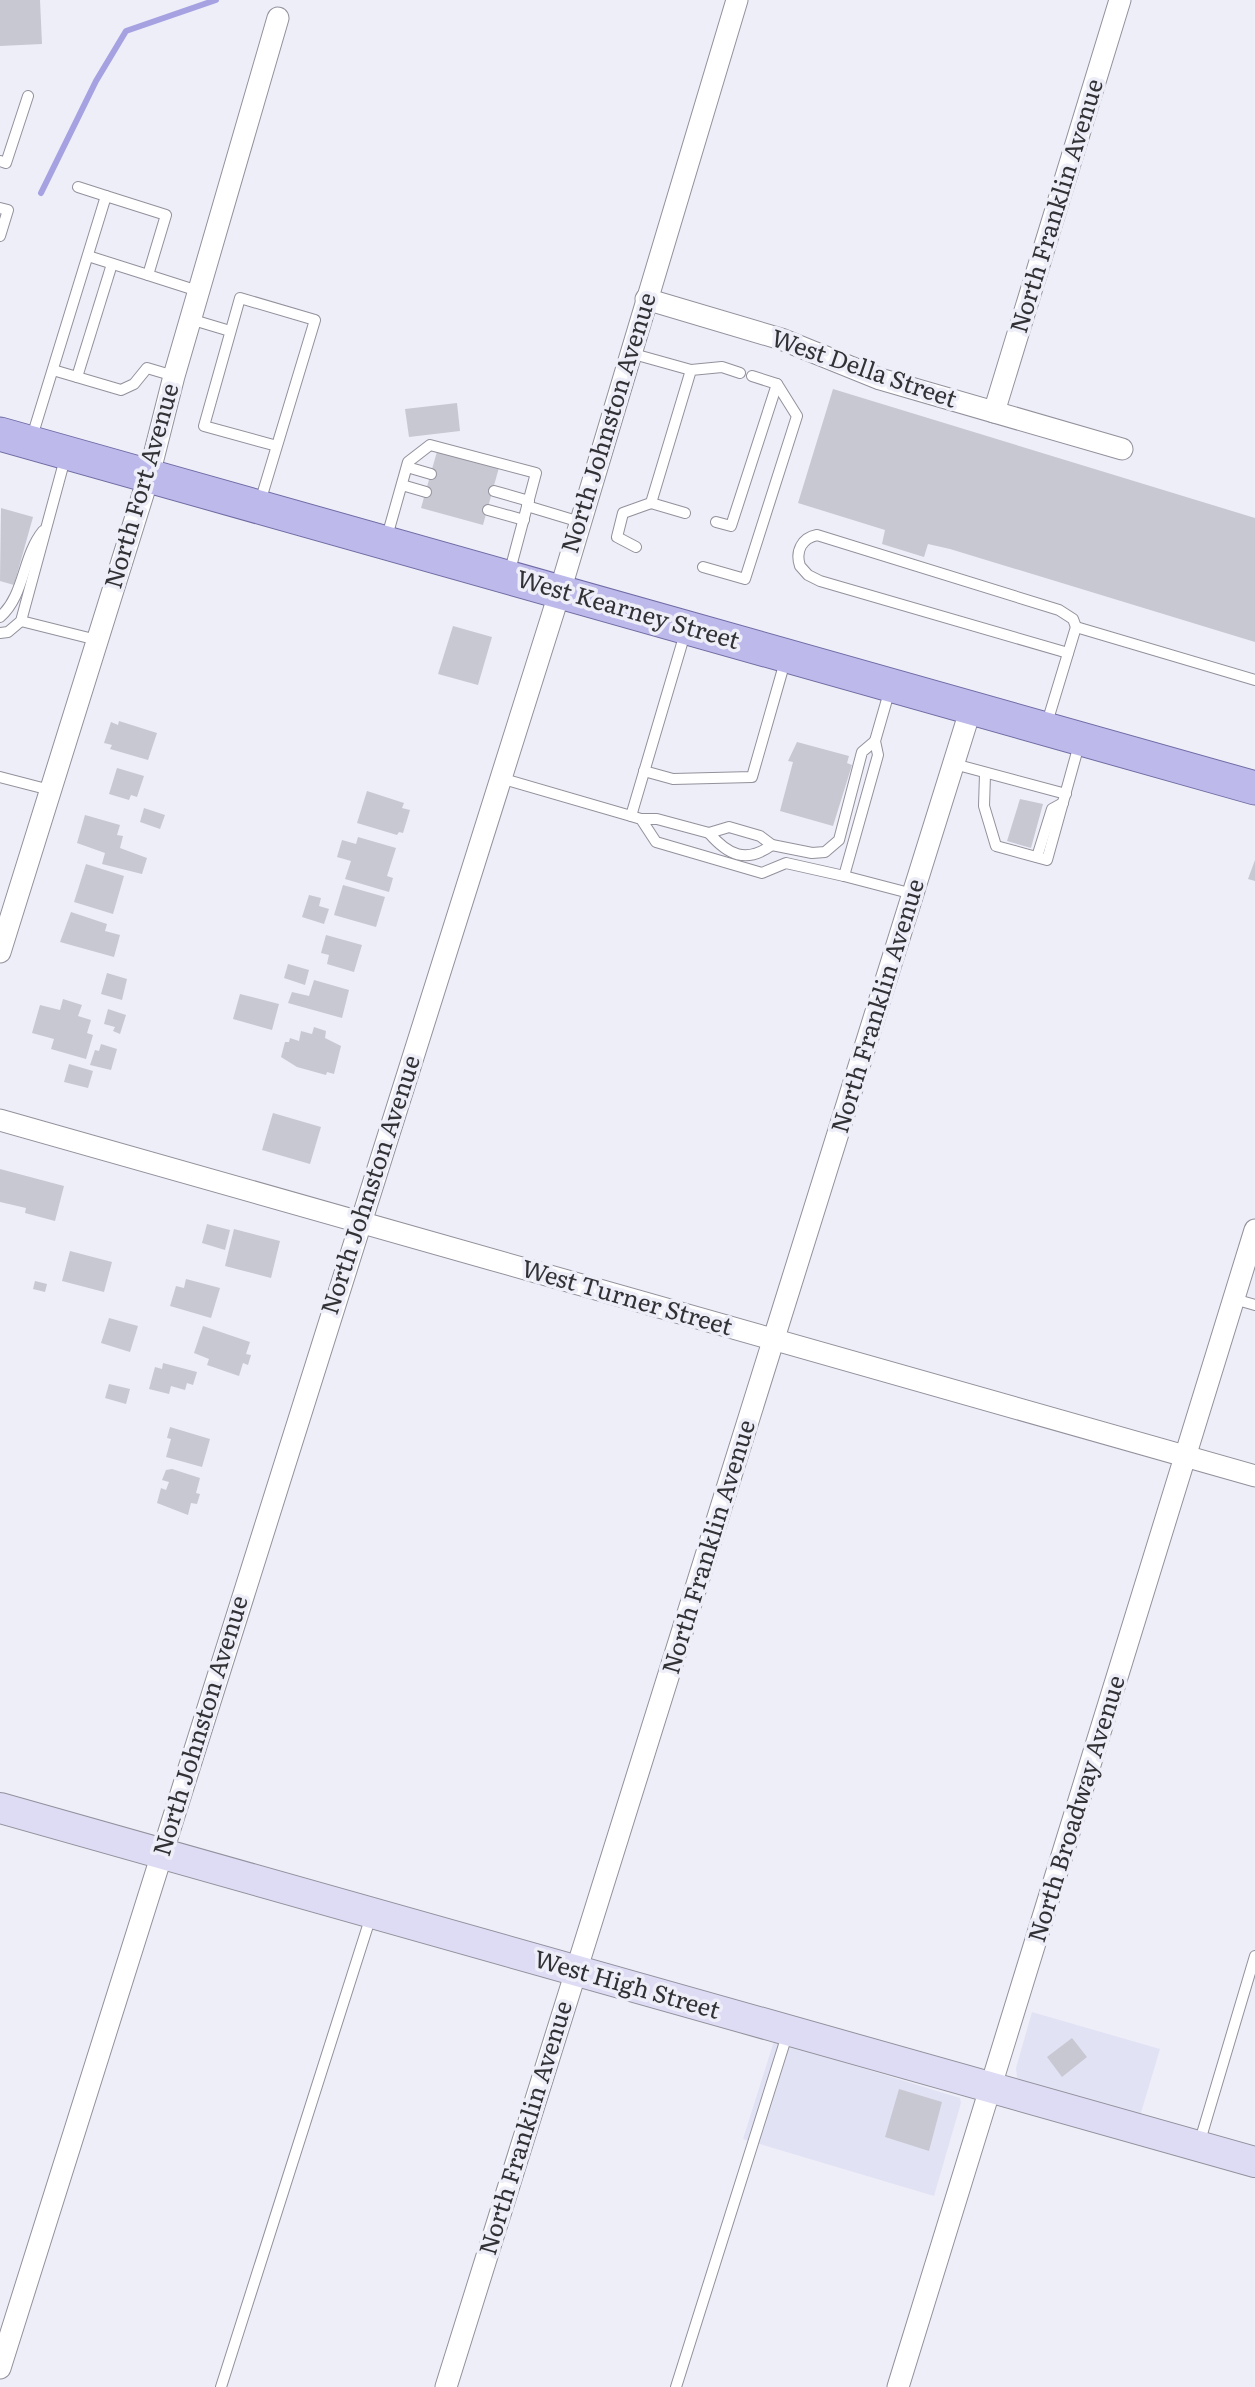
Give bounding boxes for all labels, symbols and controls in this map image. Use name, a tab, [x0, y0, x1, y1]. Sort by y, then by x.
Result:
street label: North Franklin Avenue	[999, 74, 1110, 337]
street label: North Johnston Avenue	[550, 288, 663, 557]
street label: West Della Street	[767, 318, 963, 415]
street label: North Fort Avenue	[94, 379, 186, 592]
street label: West Kearney Street	[513, 559, 745, 656]
street label: North Franklin Avenue	[820, 874, 931, 1137]
street label: North Johnston Avenue	[310, 1050, 427, 1318]
street label: West Turner Street	[518, 1249, 737, 1343]
street label: North Franklin Avenue	[651, 1415, 762, 1678]
street label: North Johnston Avenue	[142, 1591, 255, 1860]
street label: North Broadway Avenue	[1017, 1670, 1132, 1946]
street label: West High Street	[531, 1939, 725, 2026]
street label: North Franklin Avenue	[468, 1996, 579, 2259]

